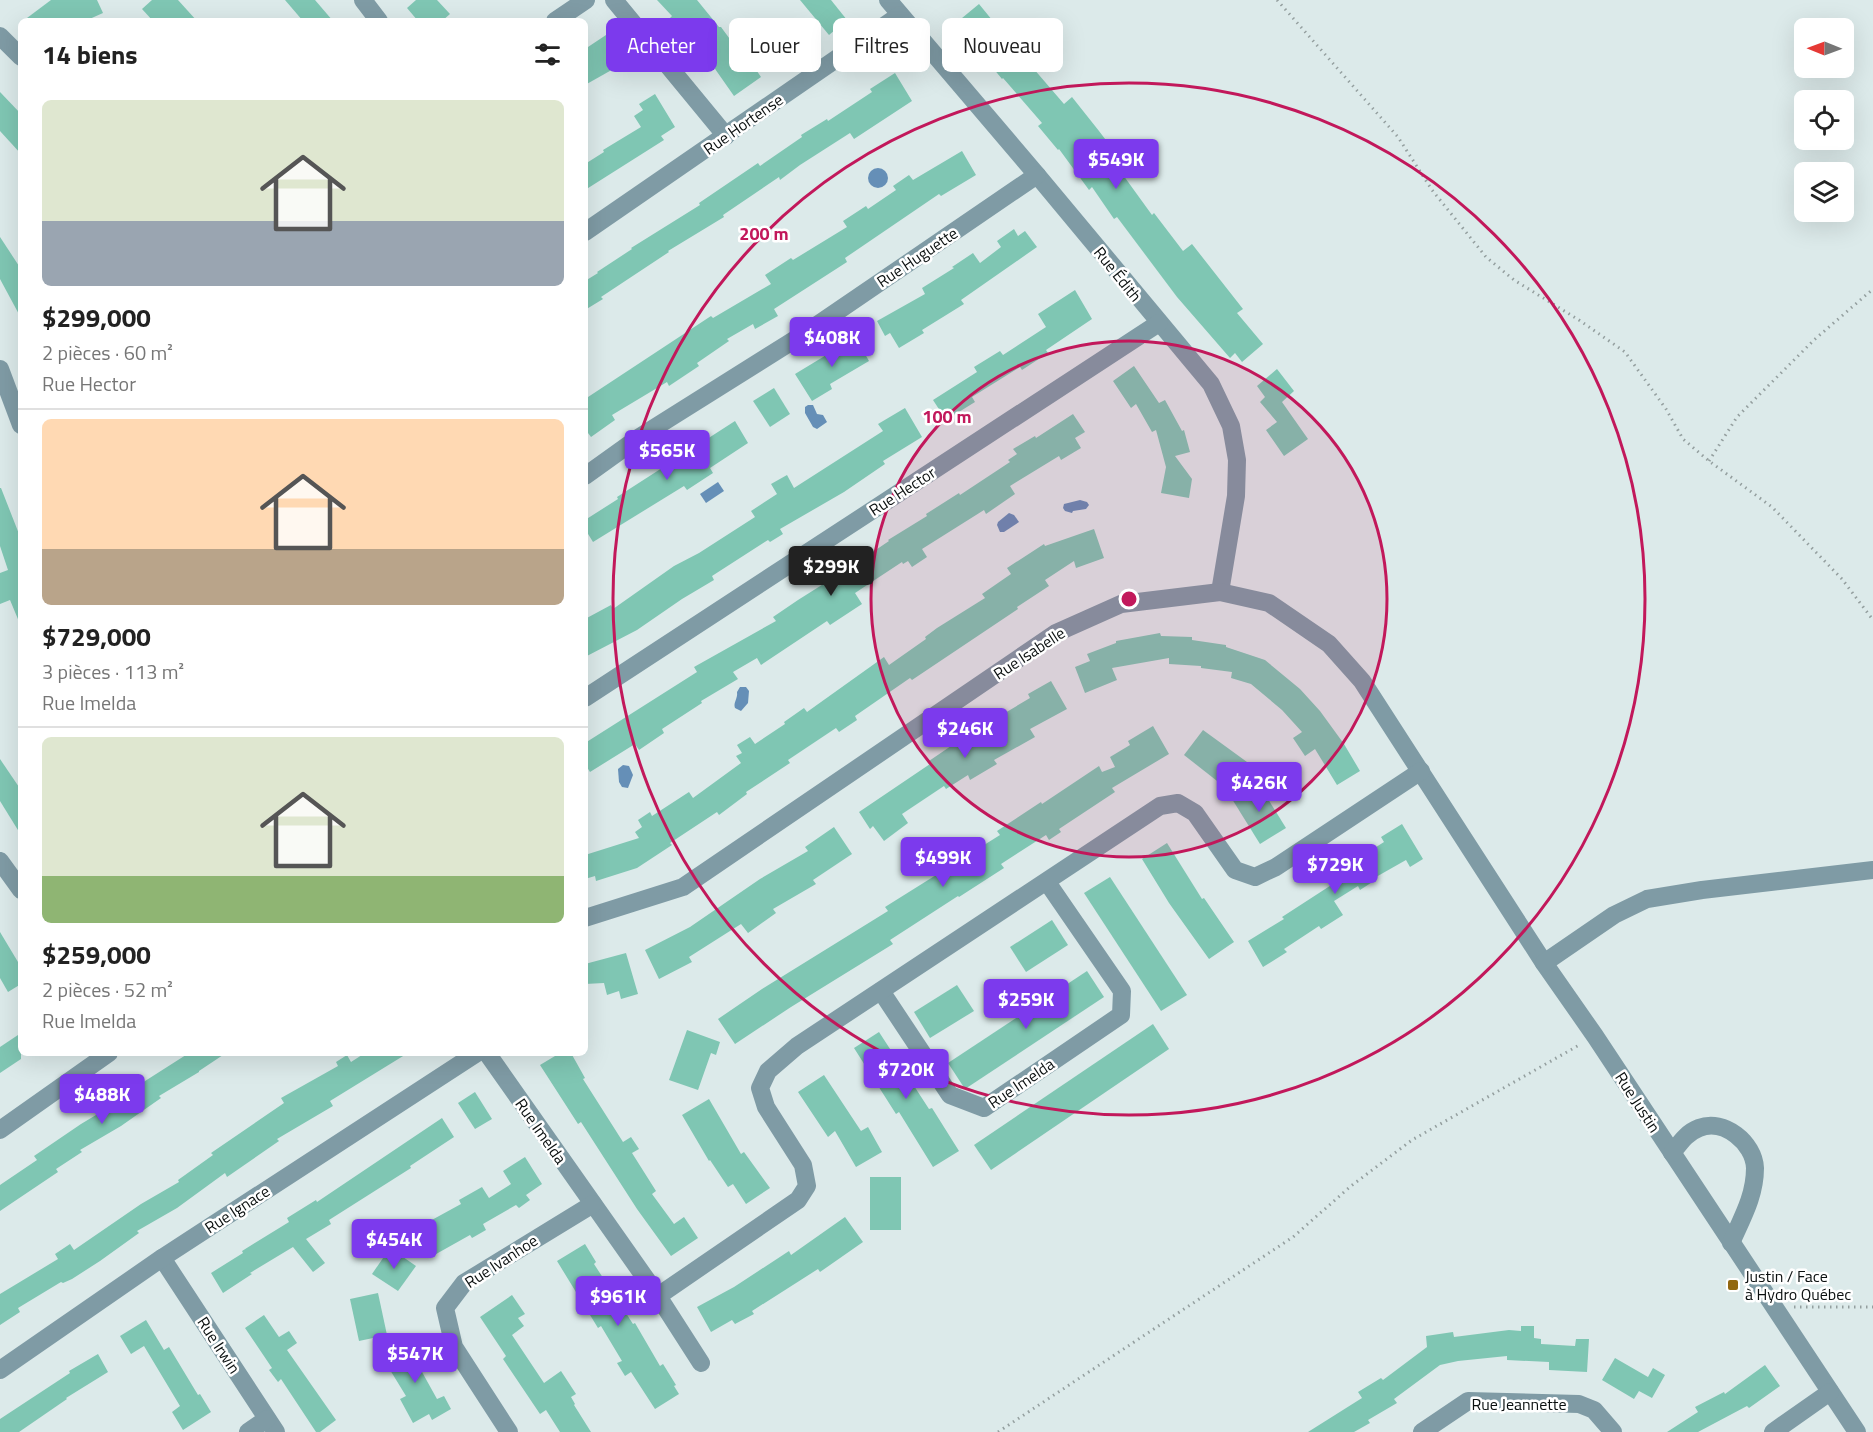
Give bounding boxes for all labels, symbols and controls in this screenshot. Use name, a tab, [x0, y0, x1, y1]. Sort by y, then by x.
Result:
chip: Acheter	[606, 18, 717, 72]
chip: Louer	[729, 18, 821, 72]
chip: Filtres	[833, 18, 930, 72]
chip: Nouveau	[942, 18, 1063, 72]
north arrow	[1794, 18, 1854, 78]
map controls	[1794, 18, 1854, 222]
text: 14 biens	[42, 35, 138, 74]
icon: filters	[531, 38, 564, 71]
street label: Rue Hortense	[698, 88, 788, 160]
button: locate	[1794, 90, 1854, 150]
icon: home	[249, 139, 357, 247]
pin: $549K	[1074, 139, 1158, 190]
text: $549K	[1088, 143, 1144, 174]
button: layers	[1794, 162, 1854, 222]
text: 200 m	[739, 220, 789, 247]
street label: Rue Huguette	[872, 221, 962, 293]
street label: Rue Édith	[1088, 241, 1148, 307]
text: $299,000	[42, 298, 151, 337]
pin: $408K	[790, 317, 874, 368]
text: $408K	[804, 321, 860, 352]
text: 2 pièces · 60 m²	[42, 337, 173, 368]
text: Rue Hector	[42, 368, 136, 399]
text: 100 m	[922, 403, 972, 430]
pin: $565K	[625, 430, 709, 481]
text: $565K	[639, 434, 695, 465]
icon: home	[249, 458, 357, 566]
street label: Rue Hector	[864, 460, 940, 522]
pin: $299K	[789, 546, 873, 597]
text: $299K	[803, 550, 859, 581]
centre of rings	[1119, 589, 1139, 609]
text: $729,000	[42, 617, 151, 656]
street label: Rue Isabelle	[988, 621, 1070, 685]
text: 3 pièces · 113 m²	[42, 656, 184, 687]
text: Rue Imelda	[42, 687, 136, 718]
pin: $246K	[923, 708, 1007, 759]
text: $246K	[937, 712, 993, 743]
pin: $426K	[1217, 762, 1301, 813]
text: $426K	[1231, 766, 1287, 797]
icon: home	[249, 776, 357, 884]
pin: $499K	[901, 837, 985, 888]
text: $499K	[915, 841, 971, 872]
pin: $729K	[1293, 844, 1377, 895]
text: $729K	[1307, 848, 1363, 879]
text: $259,000	[42, 935, 151, 974]
text: 2 pièces · 52 m²	[42, 974, 173, 1005]
pin: $259K	[984, 979, 1068, 1030]
text: $259K	[998, 983, 1054, 1014]
text: Rue Imelda	[42, 1005, 136, 1036]
pin: $720K	[864, 1049, 948, 1100]
street label: Rue Imelda	[983, 1052, 1059, 1114]
text: $720K	[878, 1053, 934, 1084]
street label: Rue Justin	[1609, 1067, 1667, 1137]
pin: $488K	[60, 1074, 144, 1125]
text: $488K	[74, 1078, 130, 1109]
street label: Rue Imelda	[510, 1093, 572, 1169]
street label: Rue Ignace	[200, 1179, 274, 1239]
pin: $454K	[352, 1219, 436, 1270]
text: $454K	[366, 1223, 422, 1254]
street label: Rue Ivanhoe	[460, 1228, 542, 1294]
place label: Justin / Face à Hydro Québec	[1745, 1264, 1851, 1306]
pin: $961K	[576, 1276, 660, 1327]
marker: Justin / Face à Hydro Québec	[1726, 1278, 1740, 1292]
text: $961K	[590, 1280, 646, 1311]
street label: Rue Irwin	[192, 1312, 246, 1378]
pin: $547K	[373, 1333, 457, 1384]
text: $547K	[387, 1337, 443, 1368]
street label: Rue Jeannette	[1471, 1392, 1567, 1416]

